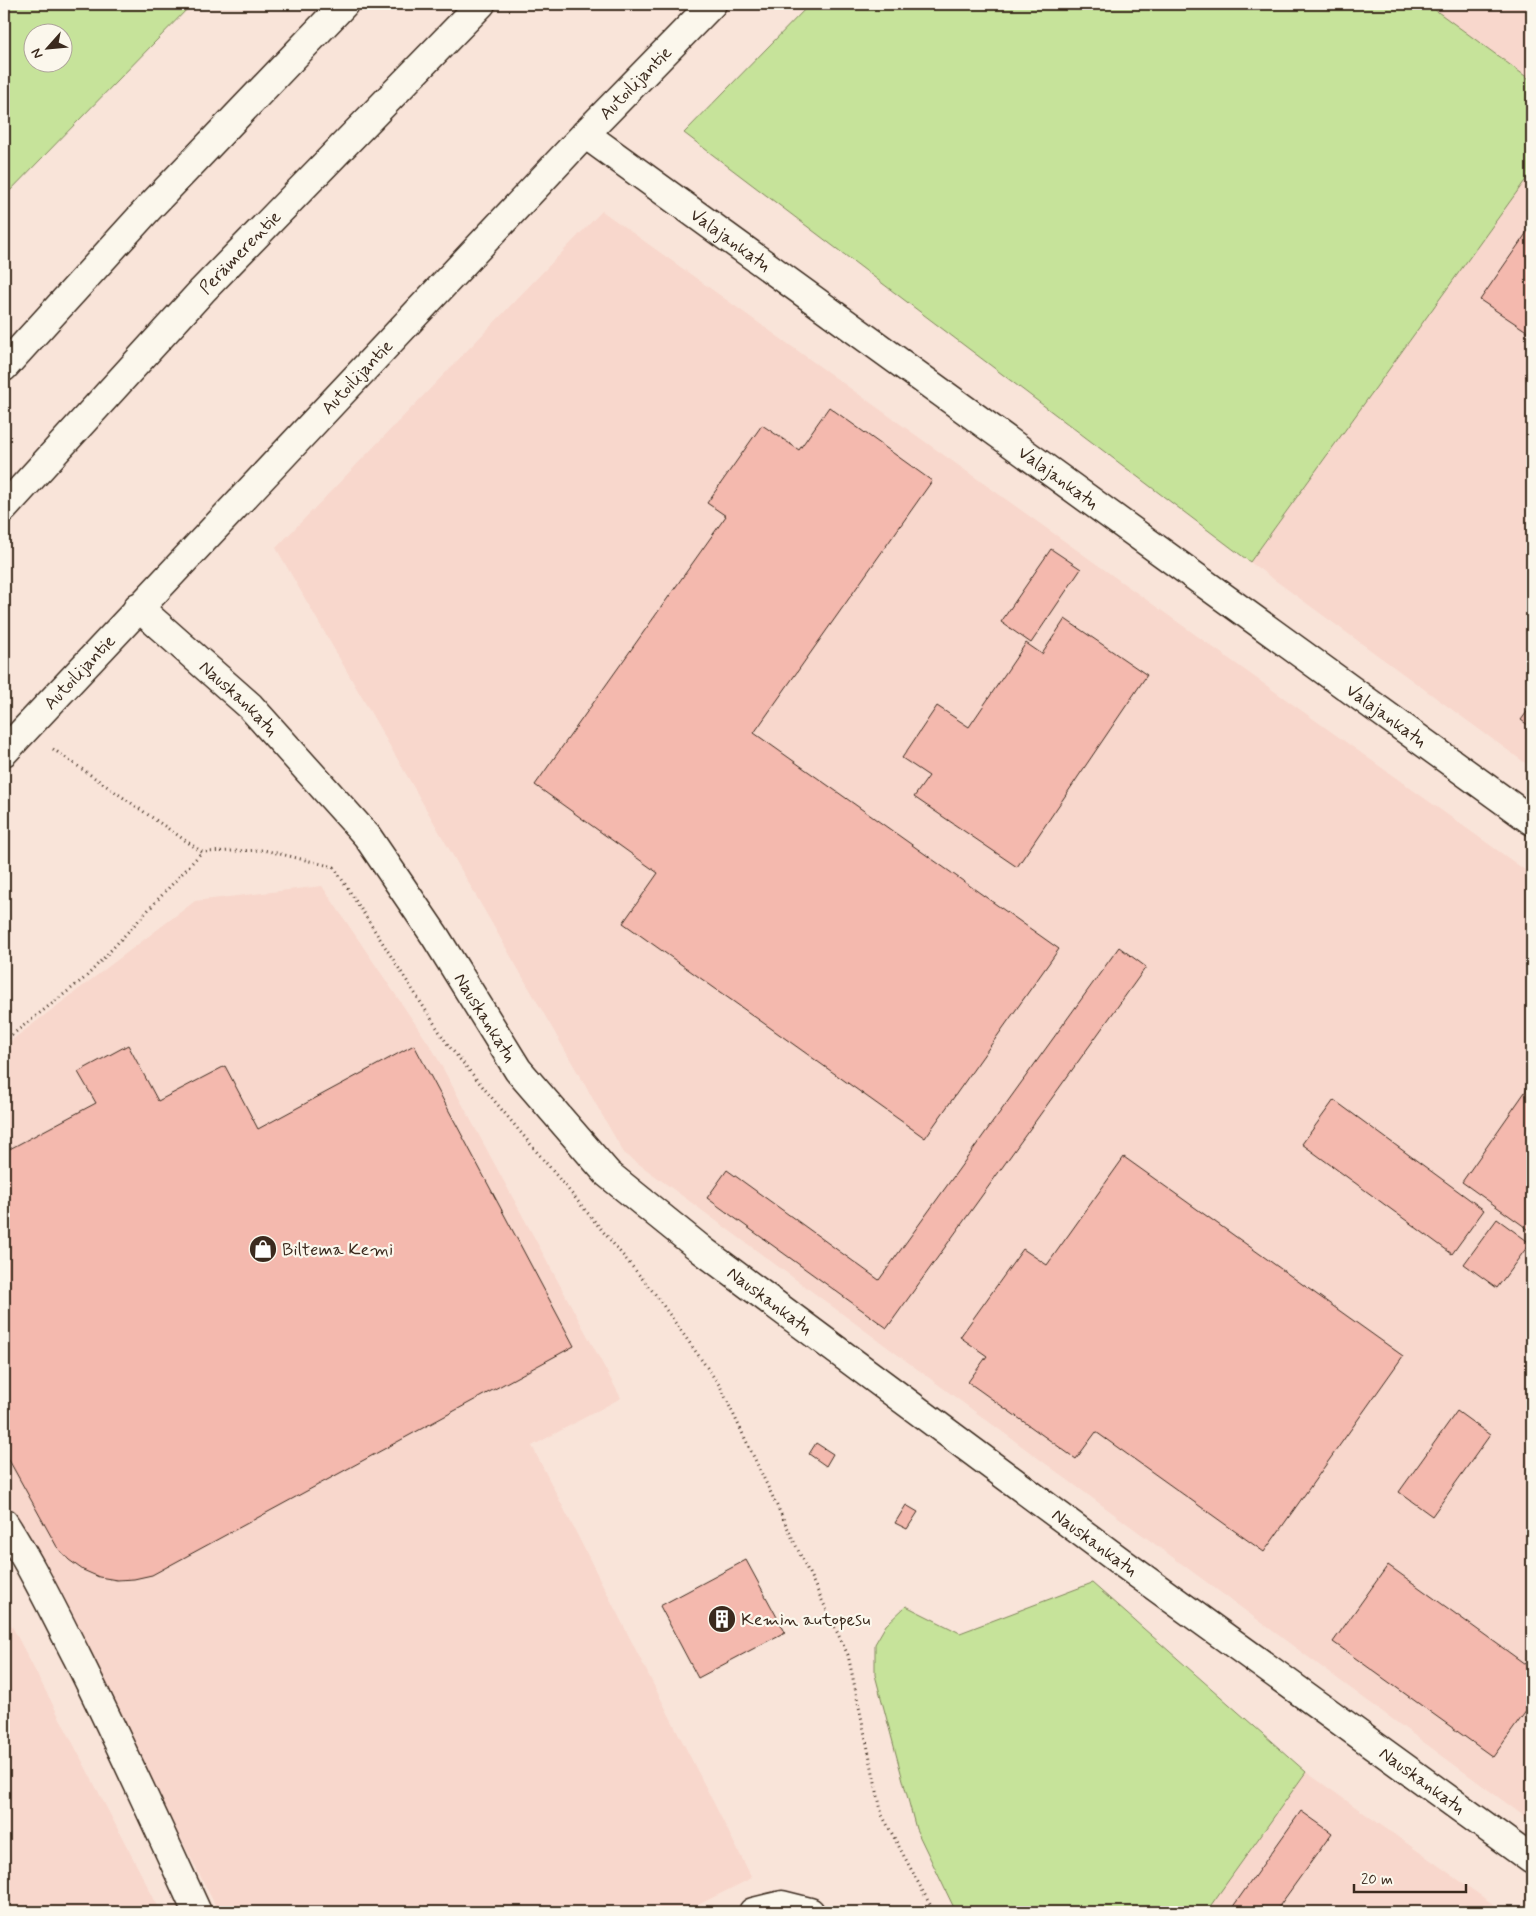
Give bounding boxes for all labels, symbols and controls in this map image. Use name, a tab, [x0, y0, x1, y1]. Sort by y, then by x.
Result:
north arrow	[22, 22, 72, 72]
street label: Autoilijantie	[594, 41, 678, 126]
text: N	[27, 45, 47, 62]
street label: Valajankatu	[685, 203, 775, 278]
street label: Perämerentie	[194, 206, 287, 300]
street label: Autoilijantie	[316, 335, 399, 420]
street label: Valajankatu	[1013, 441, 1103, 516]
street label: Autoilijantie	[39, 630, 121, 715]
street label: Nauskankatu	[194, 655, 283, 742]
street label: Valajankatu	[1341, 679, 1431, 754]
street label: Nauskankatu	[448, 969, 521, 1067]
shop icon: Biltema Kemi	[248, 1234, 278, 1264]
place label: Biltema Kemi	[282, 1238, 393, 1262]
street label: Nauskankatu	[722, 1262, 817, 1341]
street label: Nauskankatu	[1047, 1503, 1142, 1583]
building icon: Kemin autopesu	[707, 1604, 737, 1634]
place label: Kemin autopesu	[741, 1608, 870, 1632]
street label: Nauskankatu	[1374, 1742, 1470, 1821]
scale bar	[1354, 1861, 1466, 1893]
text: 20 m	[1361, 1870, 1393, 1890]

